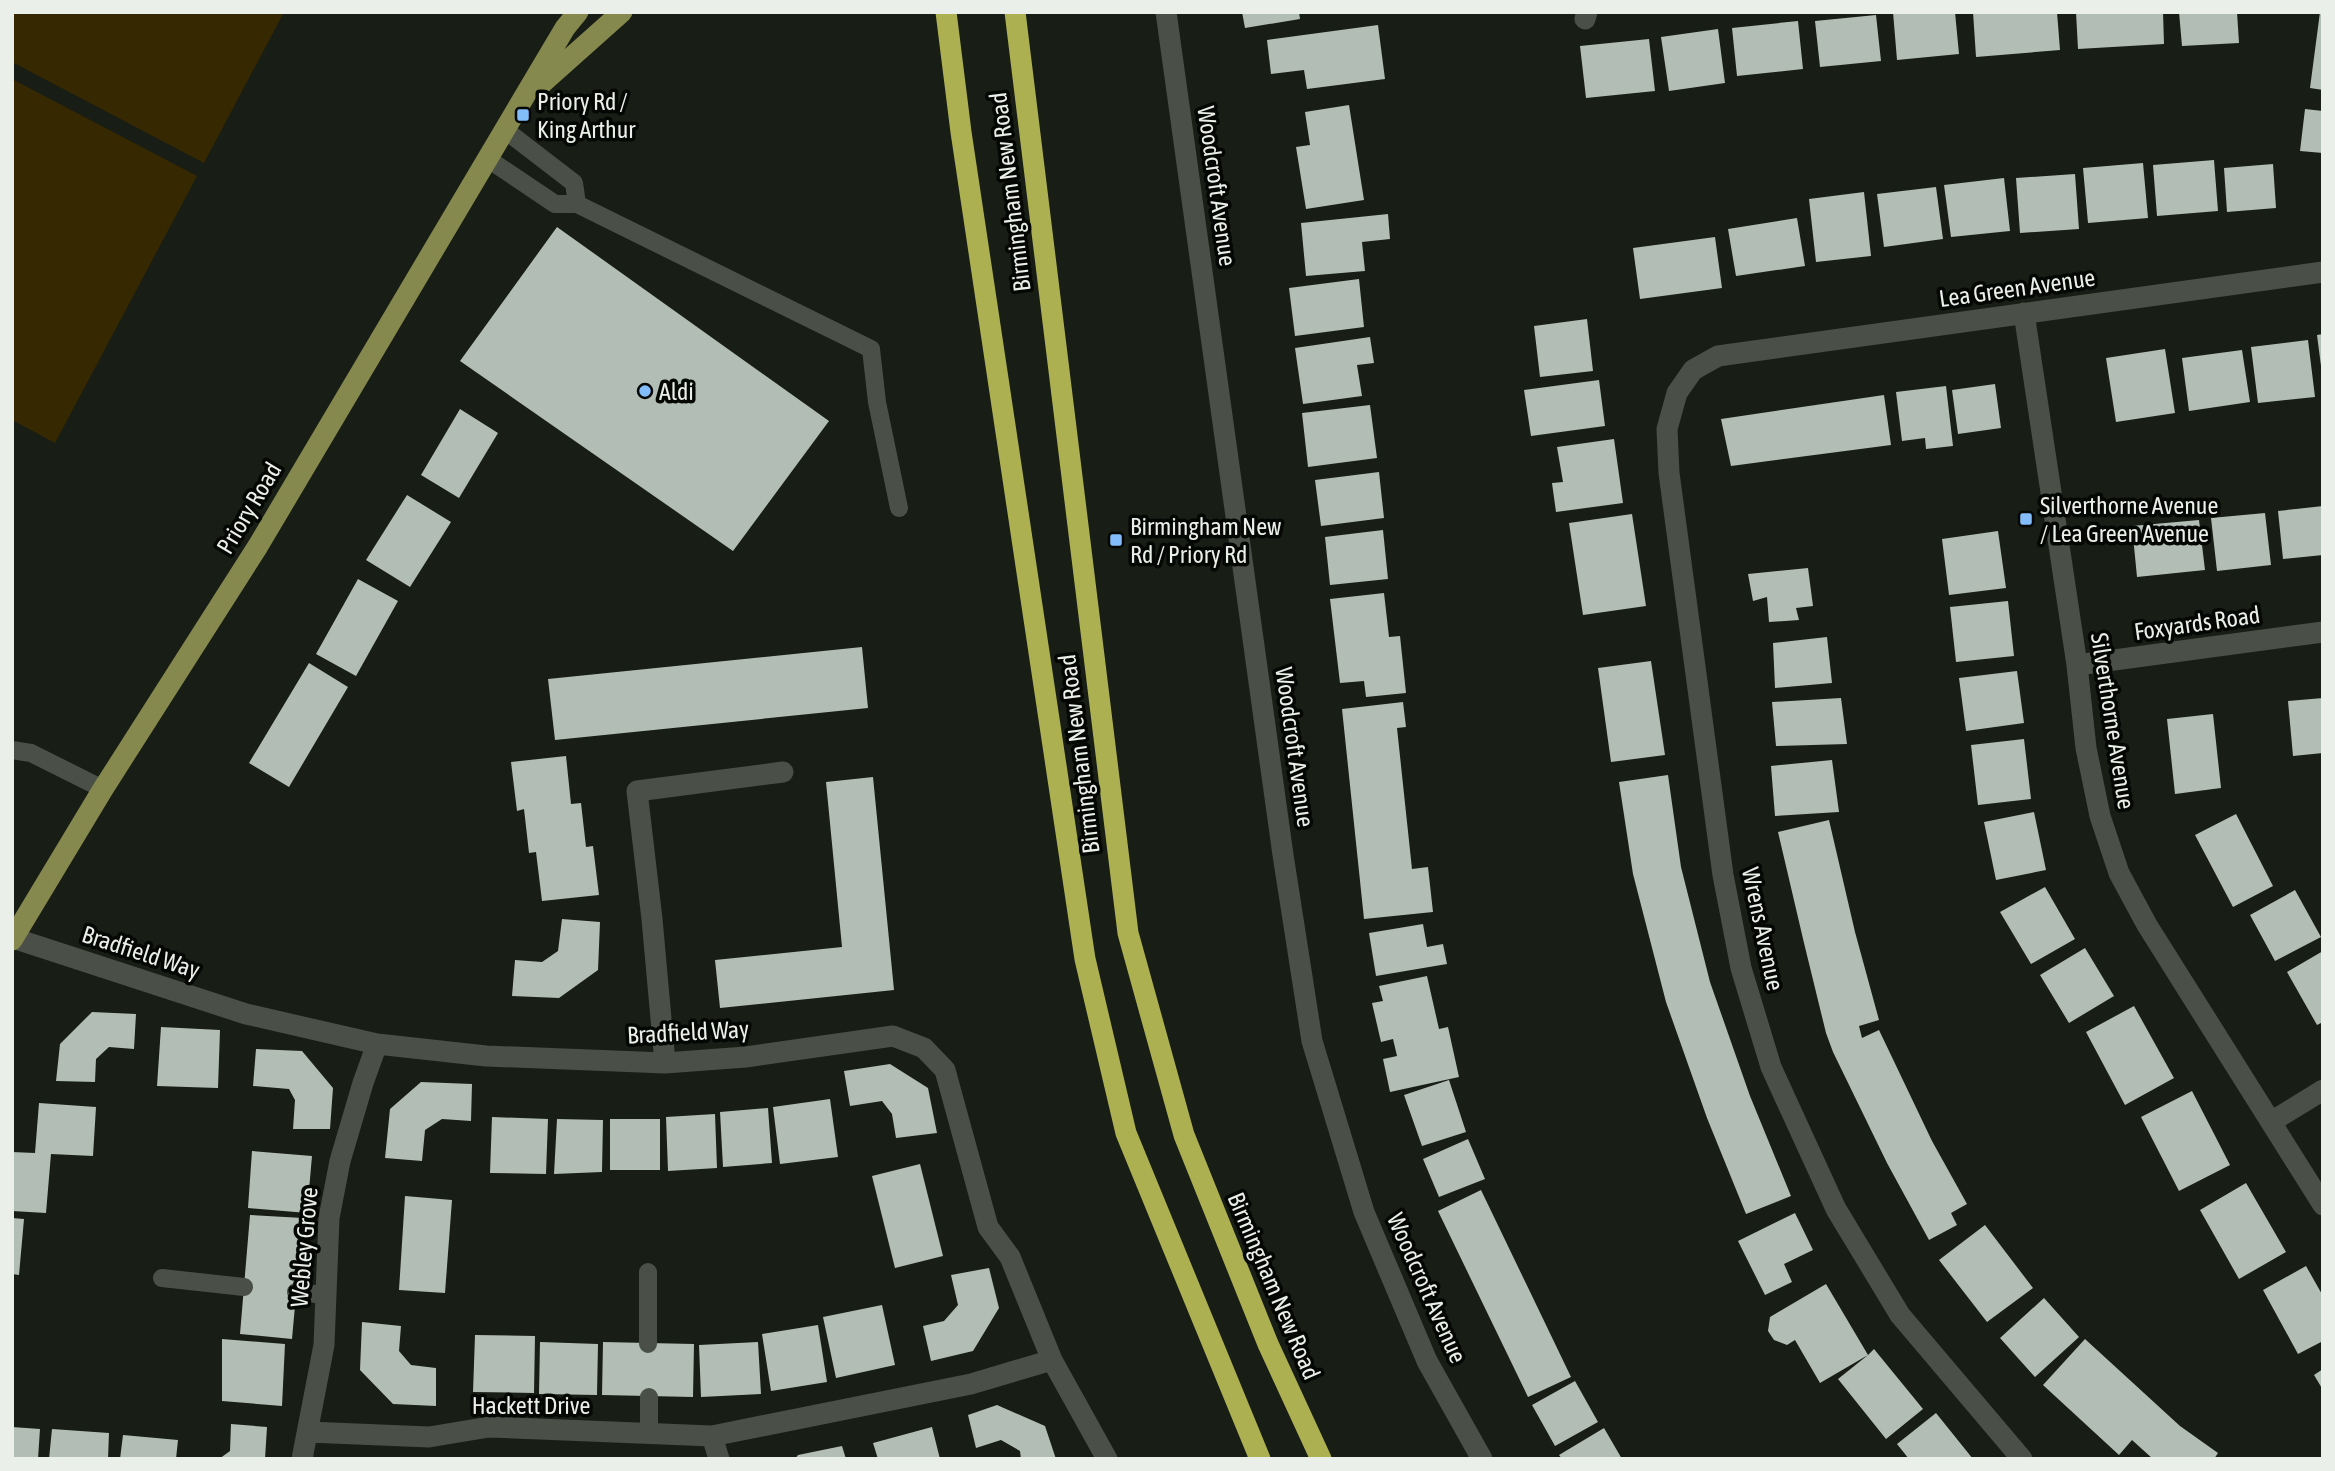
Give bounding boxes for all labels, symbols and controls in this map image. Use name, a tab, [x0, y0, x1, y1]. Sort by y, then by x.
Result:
place label: Priory Rd / King Arthur	[537, 88, 636, 143]
street label: Birmingham New Road	[984, 91, 1036, 293]
street label: Woodcroft Avenue	[1192, 104, 1242, 268]
marker: Priory Rd / King Arthur	[515, 107, 531, 123]
street label: Lea Green Avenue	[1937, 264, 2097, 312]
place label: Aldi	[659, 378, 694, 405]
marker: Aldi	[637, 383, 653, 399]
street label: Priory Road	[211, 457, 287, 559]
place label: Silverthorne Avenue / Lea Green Avenue	[2040, 492, 2218, 547]
marker: Silverthorne Avenue / Lea Green Avenue	[2018, 511, 2034, 527]
place label: Birmingham New Rd / Priory Rd	[1130, 513, 1281, 568]
marker: Birmingham New Rd / Priory Rd	[1108, 532, 1124, 548]
street label: Foxyards Road	[2132, 601, 2262, 645]
street label: Silverthorne Avenue	[2086, 631, 2140, 811]
street label: Birmingham New Road	[1053, 653, 1105, 855]
street label: Woodcroft Avenue	[1270, 665, 1320, 829]
street label: Wrens Avenue	[1737, 865, 1789, 993]
street label: Bradfield Way	[79, 920, 203, 984]
street label: Bradfield Way	[626, 1015, 750, 1049]
street label: Webley Grove	[285, 1186, 323, 1308]
street label: Birmingham New Road	[1222, 1189, 1326, 1383]
street label: Woodcroft Avenue	[1382, 1209, 1472, 1367]
street label: Hackett Drive	[472, 1392, 590, 1419]

